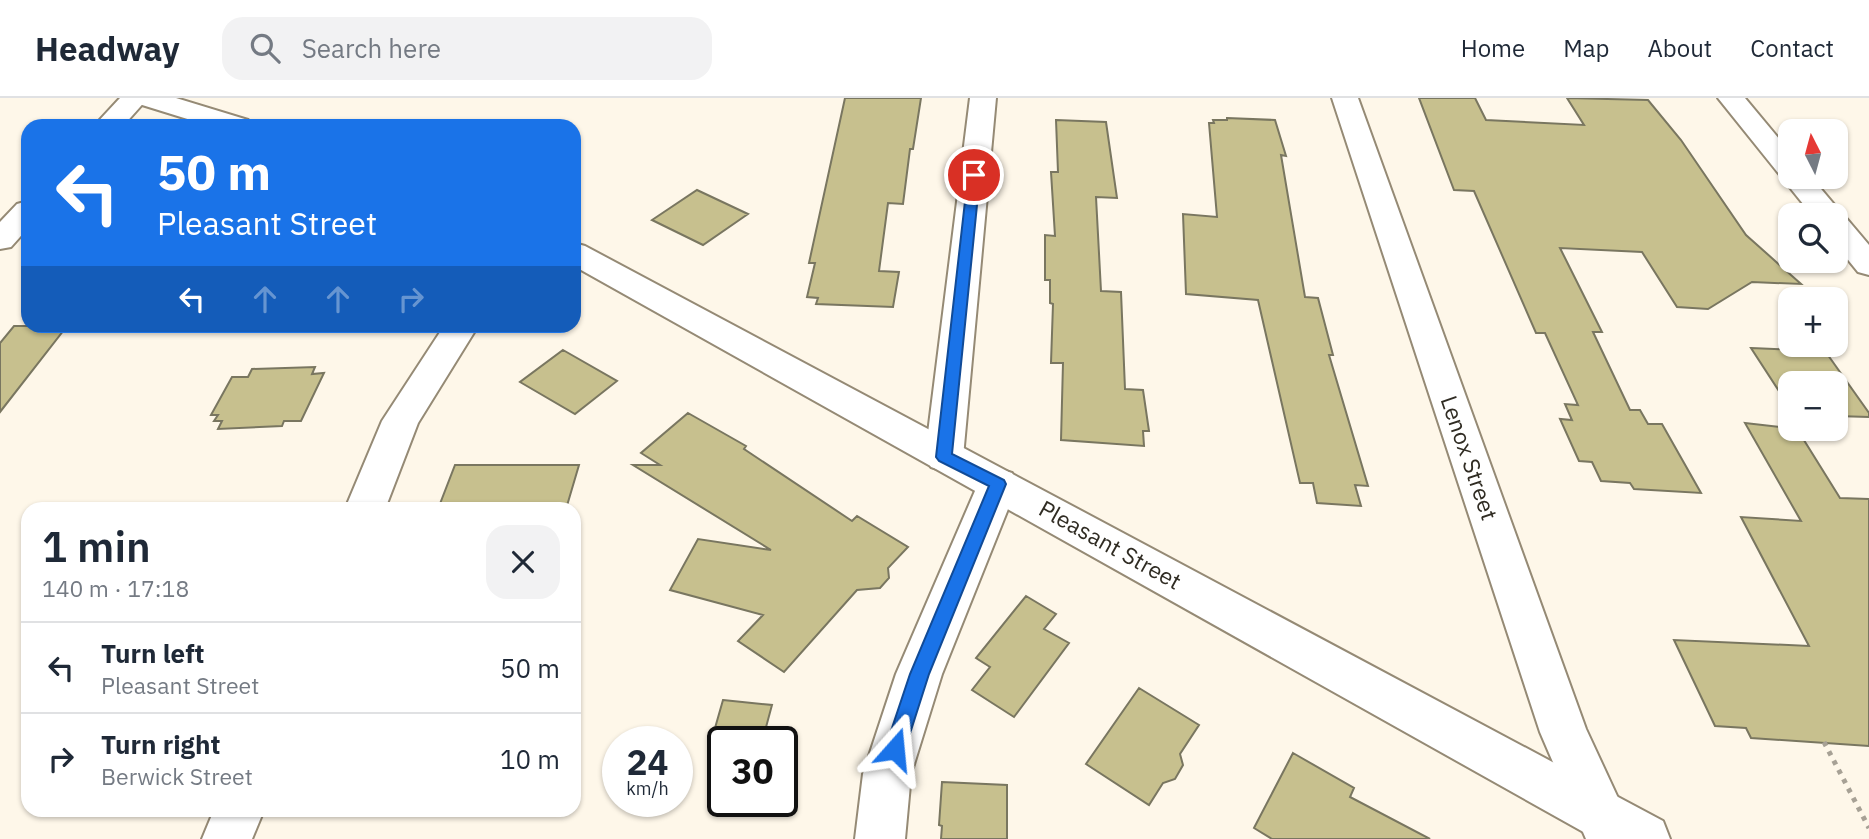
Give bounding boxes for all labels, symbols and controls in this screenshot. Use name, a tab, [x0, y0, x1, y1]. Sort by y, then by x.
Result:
search box	[222, 17, 712, 80]
text: Headway	[35, 27, 180, 70]
icon: search	[246, 29, 284, 67]
text: Search here	[302, 31, 441, 65]
text: Home	[1461, 32, 1525, 64]
text: Map	[1563, 32, 1609, 64]
text: About	[1647, 32, 1712, 64]
text: Contact	[1750, 32, 1834, 64]
north arrow	[1778, 119, 1848, 189]
map controls	[1778, 119, 1848, 441]
text: 50 m	[157, 140, 271, 203]
pin	[944, 145, 1004, 205]
icon: left	[42, 147, 133, 238]
icon: arrive	[955, 156, 993, 194]
text: Pleasant Street	[157, 202, 377, 244]
button: search	[1778, 203, 1848, 273]
icon: left	[173, 280, 211, 318]
icon: ahead	[246, 280, 284, 318]
icon: ahead	[319, 280, 357, 318]
icon: right	[392, 280, 430, 318]
button: +	[1778, 287, 1848, 357]
button: −	[1778, 371, 1848, 441]
street label: Lenox Street	[1435, 391, 1505, 524]
street label: Pleasant Street	[1034, 493, 1187, 596]
text: 1 min	[42, 519, 151, 574]
button: close	[486, 525, 560, 599]
text: 140 m · 17:18	[42, 573, 189, 603]
text: Turn left	[101, 636, 204, 670]
icon: left	[42, 649, 80, 687]
text: 50 m	[500, 651, 560, 685]
text: Pleasant Street	[101, 670, 259, 700]
position arrow	[858, 712, 932, 786]
speed limit sign: 30	[707, 726, 798, 817]
text: Turn right	[101, 727, 220, 761]
text: 24	[626, 739, 669, 785]
icon: right	[42, 740, 80, 778]
text: 10 m	[500, 742, 560, 776]
text: Berwick Street	[101, 761, 253, 791]
text: km/h	[626, 777, 669, 800]

